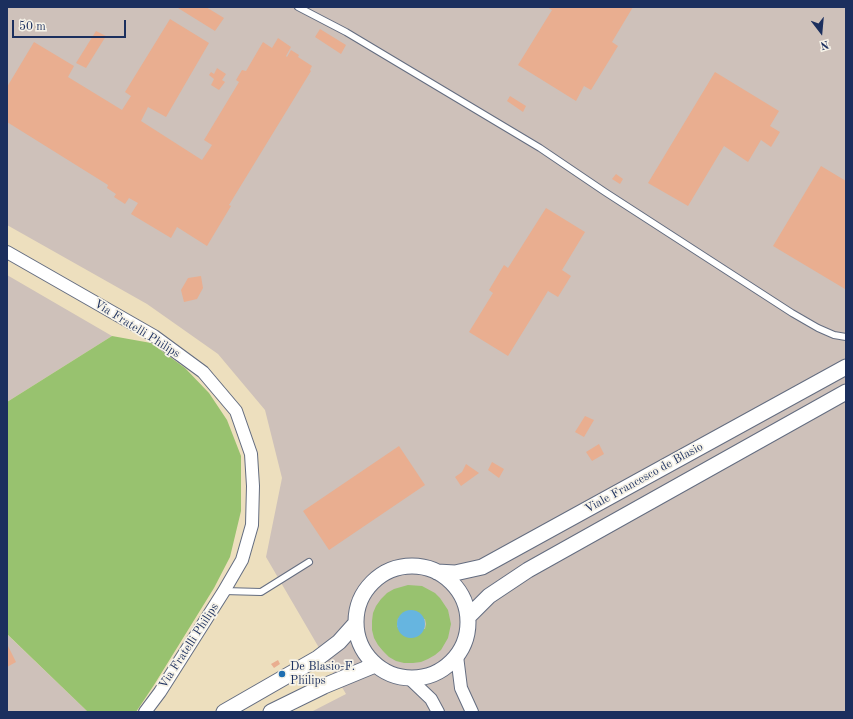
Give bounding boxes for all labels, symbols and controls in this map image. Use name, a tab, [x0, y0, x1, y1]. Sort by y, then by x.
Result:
scale bar	[14, 12, 128, 38]
north arrow	[801, 12, 841, 52]
text: 50 m	[19, 21, 46, 33]
text: N	[819, 38, 830, 50]
street label: Via Fratelli Philips	[91, 297, 183, 361]
street label: Viale Francesco de Blasio	[582, 439, 706, 517]
street label: Via Fratelli Philips	[156, 601, 222, 691]
place label: De Blasio-F. Philips	[290, 660, 355, 688]
marker: De Blasio-F. Philips	[277, 669, 287, 679]

